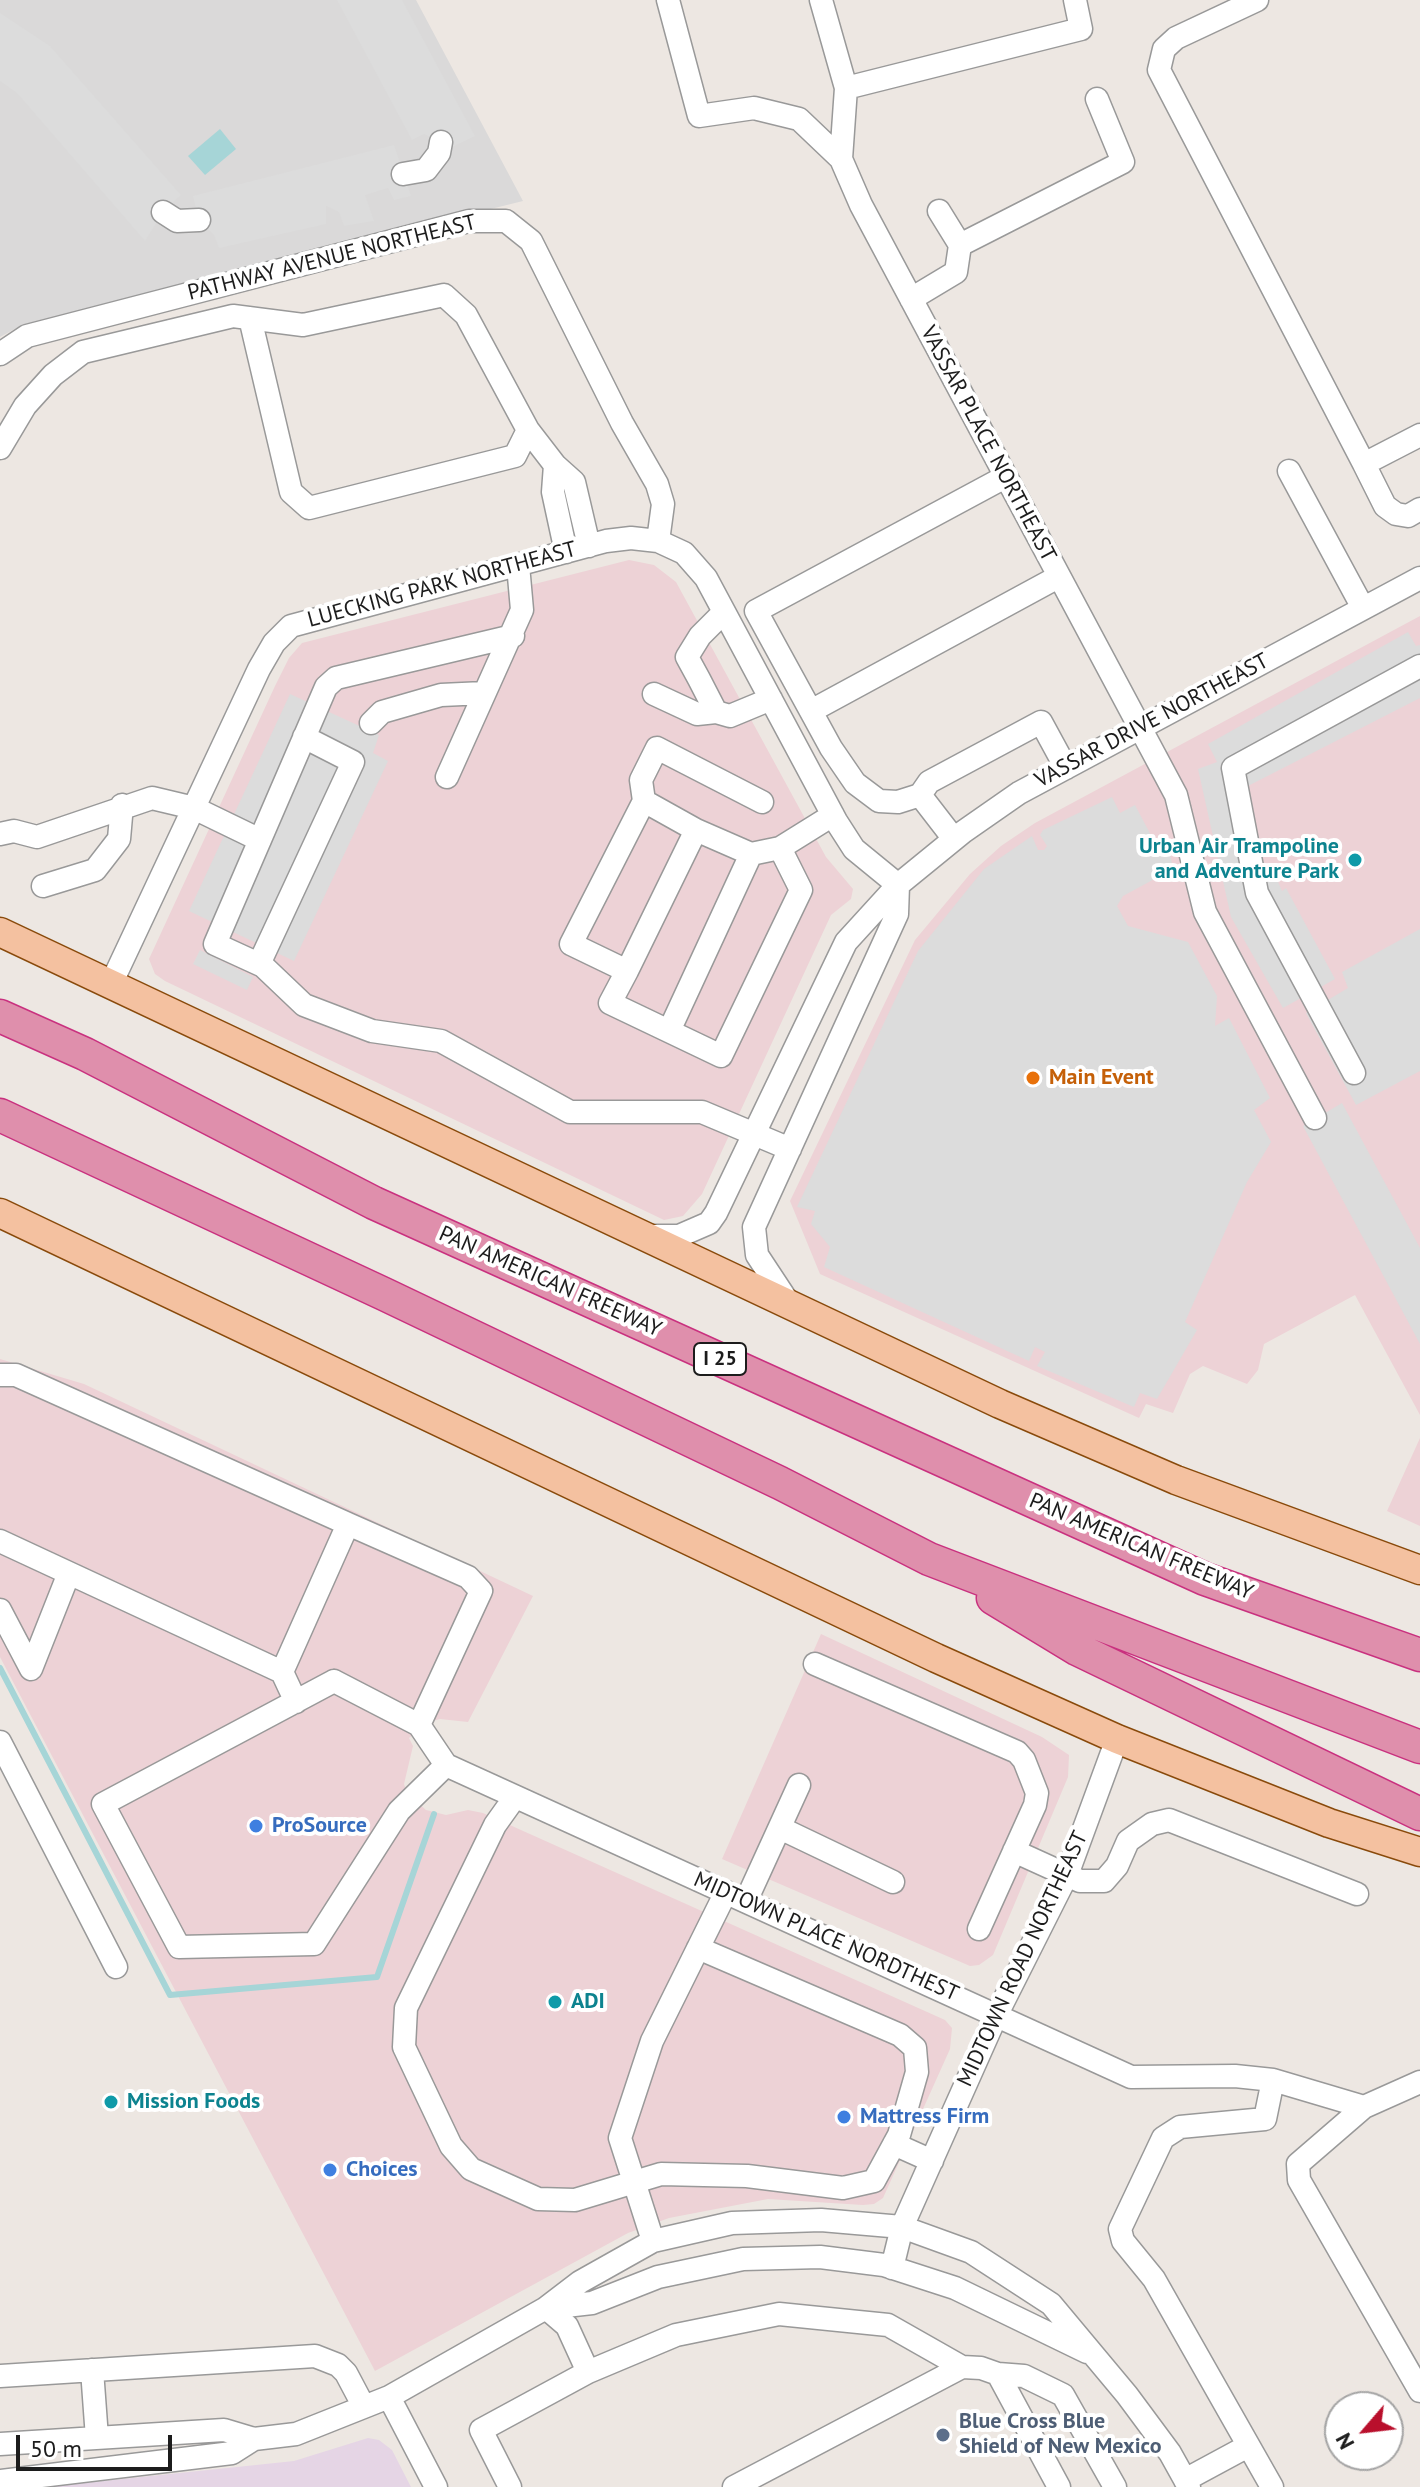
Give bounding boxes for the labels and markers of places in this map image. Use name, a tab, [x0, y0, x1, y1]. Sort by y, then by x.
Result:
place label: Urban Air Trampoline and Adventure Park	[1139, 834, 1339, 886]
marker: Urban Air Trampoline and Adventure Park	[1346, 851, 1364, 869]
place label: Main Event	[1049, 1065, 1154, 1091]
marker: Main Event	[1024, 1069, 1042, 1087]
place label: ProSource	[272, 1813, 367, 1839]
marker: ProSource	[247, 1817, 265, 1835]
place label: ADI	[571, 1989, 605, 2015]
marker: ADI	[546, 1993, 564, 2011]
place label: Mission Foods	[127, 2089, 260, 2115]
marker: Mission Foods	[102, 2093, 120, 2111]
place label: Mattress Firm	[860, 2104, 989, 2130]
marker: Mattress Firm	[835, 2108, 853, 2126]
place label: Choices	[346, 2157, 418, 2183]
marker: Choices	[321, 2161, 339, 2179]
place label: Blue Cross Blue Shield of New Mexico	[959, 2409, 1162, 2460]
marker: Blue Cross Blue Shield of New Mexico	[934, 2426, 952, 2444]

